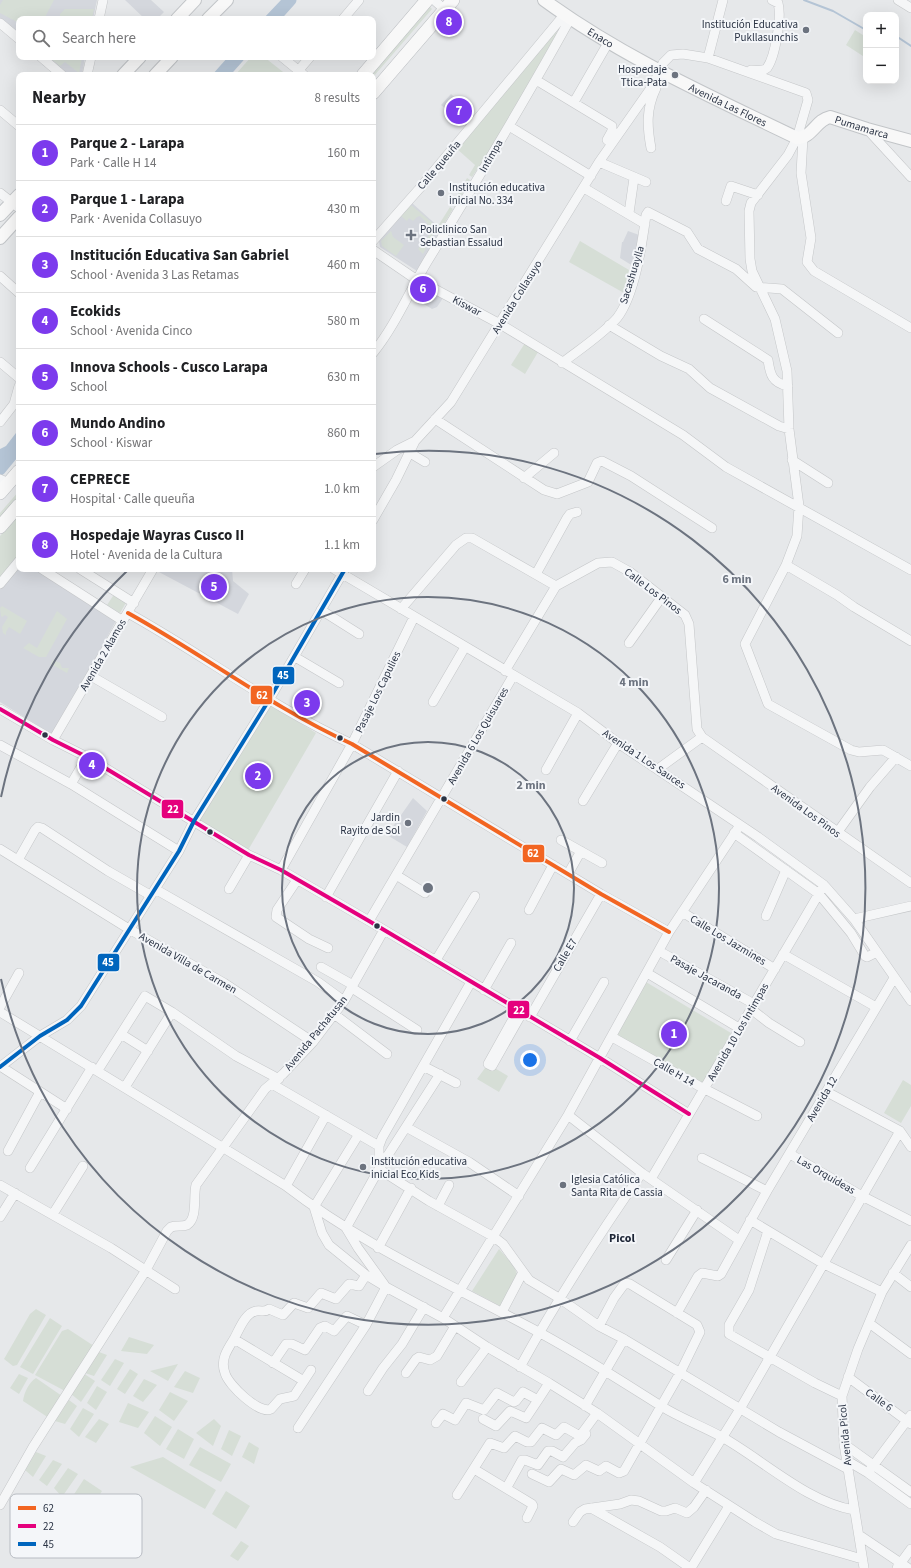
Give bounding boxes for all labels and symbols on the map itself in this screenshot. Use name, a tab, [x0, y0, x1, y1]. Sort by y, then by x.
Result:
pin: 8	[436, 7, 462, 37]
place label: Institución Educativa Pukllasunchis	[702, 17, 798, 45]
street label: Enaco	[585, 24, 617, 51]
marker: Institución Educativa Pukllasunchis	[801, 25, 811, 35]
place label: Hospedaje Ttica-Pata	[618, 62, 668, 90]
marker: Hospedaje Ttica-Pata	[670, 70, 680, 80]
street label: Avenida Las Flores	[686, 79, 770, 130]
pin: 7	[446, 96, 472, 126]
street label: Pumamarca	[833, 112, 890, 142]
street label: Calle queuña	[414, 137, 464, 193]
street label: Intimpa	[476, 137, 506, 175]
place label: Institución educativa inicial No. 334	[449, 180, 545, 208]
marker: Institución educativa inicial No. 334	[436, 188, 446, 198]
place label: Policlinico San Sebastian Essalud	[420, 222, 503, 250]
marker: Policlinico San Sebastian Essalud	[405, 229, 417, 241]
street label: Sacashuaylla	[616, 244, 648, 306]
street label: Avenida Collasuyo	[488, 257, 546, 337]
pin: 6	[410, 274, 436, 304]
street label: Kiswar	[450, 292, 484, 320]
street label: Calle Los Pinos	[621, 564, 685, 618]
text: 6 min	[722, 571, 752, 588]
pin: 5	[201, 572, 227, 602]
street label: Avenida 2 Alamos	[76, 616, 130, 694]
street label: Pasaje Los Capulies	[352, 648, 404, 735]
line badge: 45	[272, 666, 295, 685]
text: 45	[277, 668, 289, 683]
text: 4 min	[619, 674, 649, 691]
street label: Avenida 6 Los Quisuares	[444, 684, 512, 788]
line badge: 62	[250, 685, 273, 705]
text: 62	[256, 688, 268, 703]
pin: 3	[294, 688, 320, 718]
street label: Avenida 1 Los Sauces	[600, 726, 689, 793]
unlabelled marker	[40, 730, 50, 740]
unlabelled marker	[335, 733, 345, 743]
pin: 4	[79, 750, 105, 780]
pin: 2	[245, 761, 271, 791]
text: 2 min	[516, 777, 546, 794]
street label: Avenida Los Pinos	[768, 781, 844, 842]
unlabelled marker	[439, 794, 449, 804]
line badge: 22	[161, 799, 184, 819]
text: 22	[167, 802, 179, 817]
place label: Jardin Rayito de Sol	[340, 810, 400, 838]
marker: Jardin Rayito de Sol	[403, 818, 413, 828]
unlabelled marker	[205, 827, 215, 837]
line badge: 62	[522, 844, 545, 863]
text: 62	[527, 846, 539, 861]
centre of rings	[421, 881, 435, 895]
street label: Calle Los Jazmines	[687, 911, 769, 969]
unlabelled marker	[372, 921, 382, 931]
street label: Avenida Villa de Carmen	[136, 929, 240, 997]
street label: Calle E7	[549, 936, 581, 974]
street label: Pasaje Jacaranda	[667, 951, 745, 1003]
line badge: 45	[97, 953, 120, 972]
text: 45	[102, 955, 114, 970]
street label: Avenida 10 Los Intimpas	[704, 980, 772, 1084]
street label: Avenida Pachatusan	[281, 992, 351, 1074]
line badge: 22	[507, 1000, 530, 1019]
text: 22	[513, 1003, 525, 1018]
pin: 1	[661, 1019, 687, 1049]
your location	[520, 1050, 540, 1070]
street label: Calle H 14	[651, 1054, 698, 1090]
street label: Avenida 12	[803, 1074, 841, 1124]
street label: Las Orquideas	[794, 1152, 858, 1198]
place label: Institución educativa inicial Eco Kids	[371, 1154, 467, 1182]
marker: Institución educativa inicial Eco Kids	[358, 1162, 368, 1172]
place label: Iglesia Católica Santa Rita de Cassia	[571, 1172, 663, 1200]
marker: Iglesia Católica Santa Rita de Cassia	[558, 1180, 568, 1190]
district label: Picol	[609, 1230, 635, 1247]
street label: Calle 6	[862, 1385, 896, 1415]
street label: Avenida Picol	[835, 1404, 855, 1466]
legend	[10, 1494, 142, 1558]
text: 62	[43, 1501, 54, 1516]
text: 22	[43, 1519, 54, 1534]
text: 45	[43, 1537, 54, 1552]

